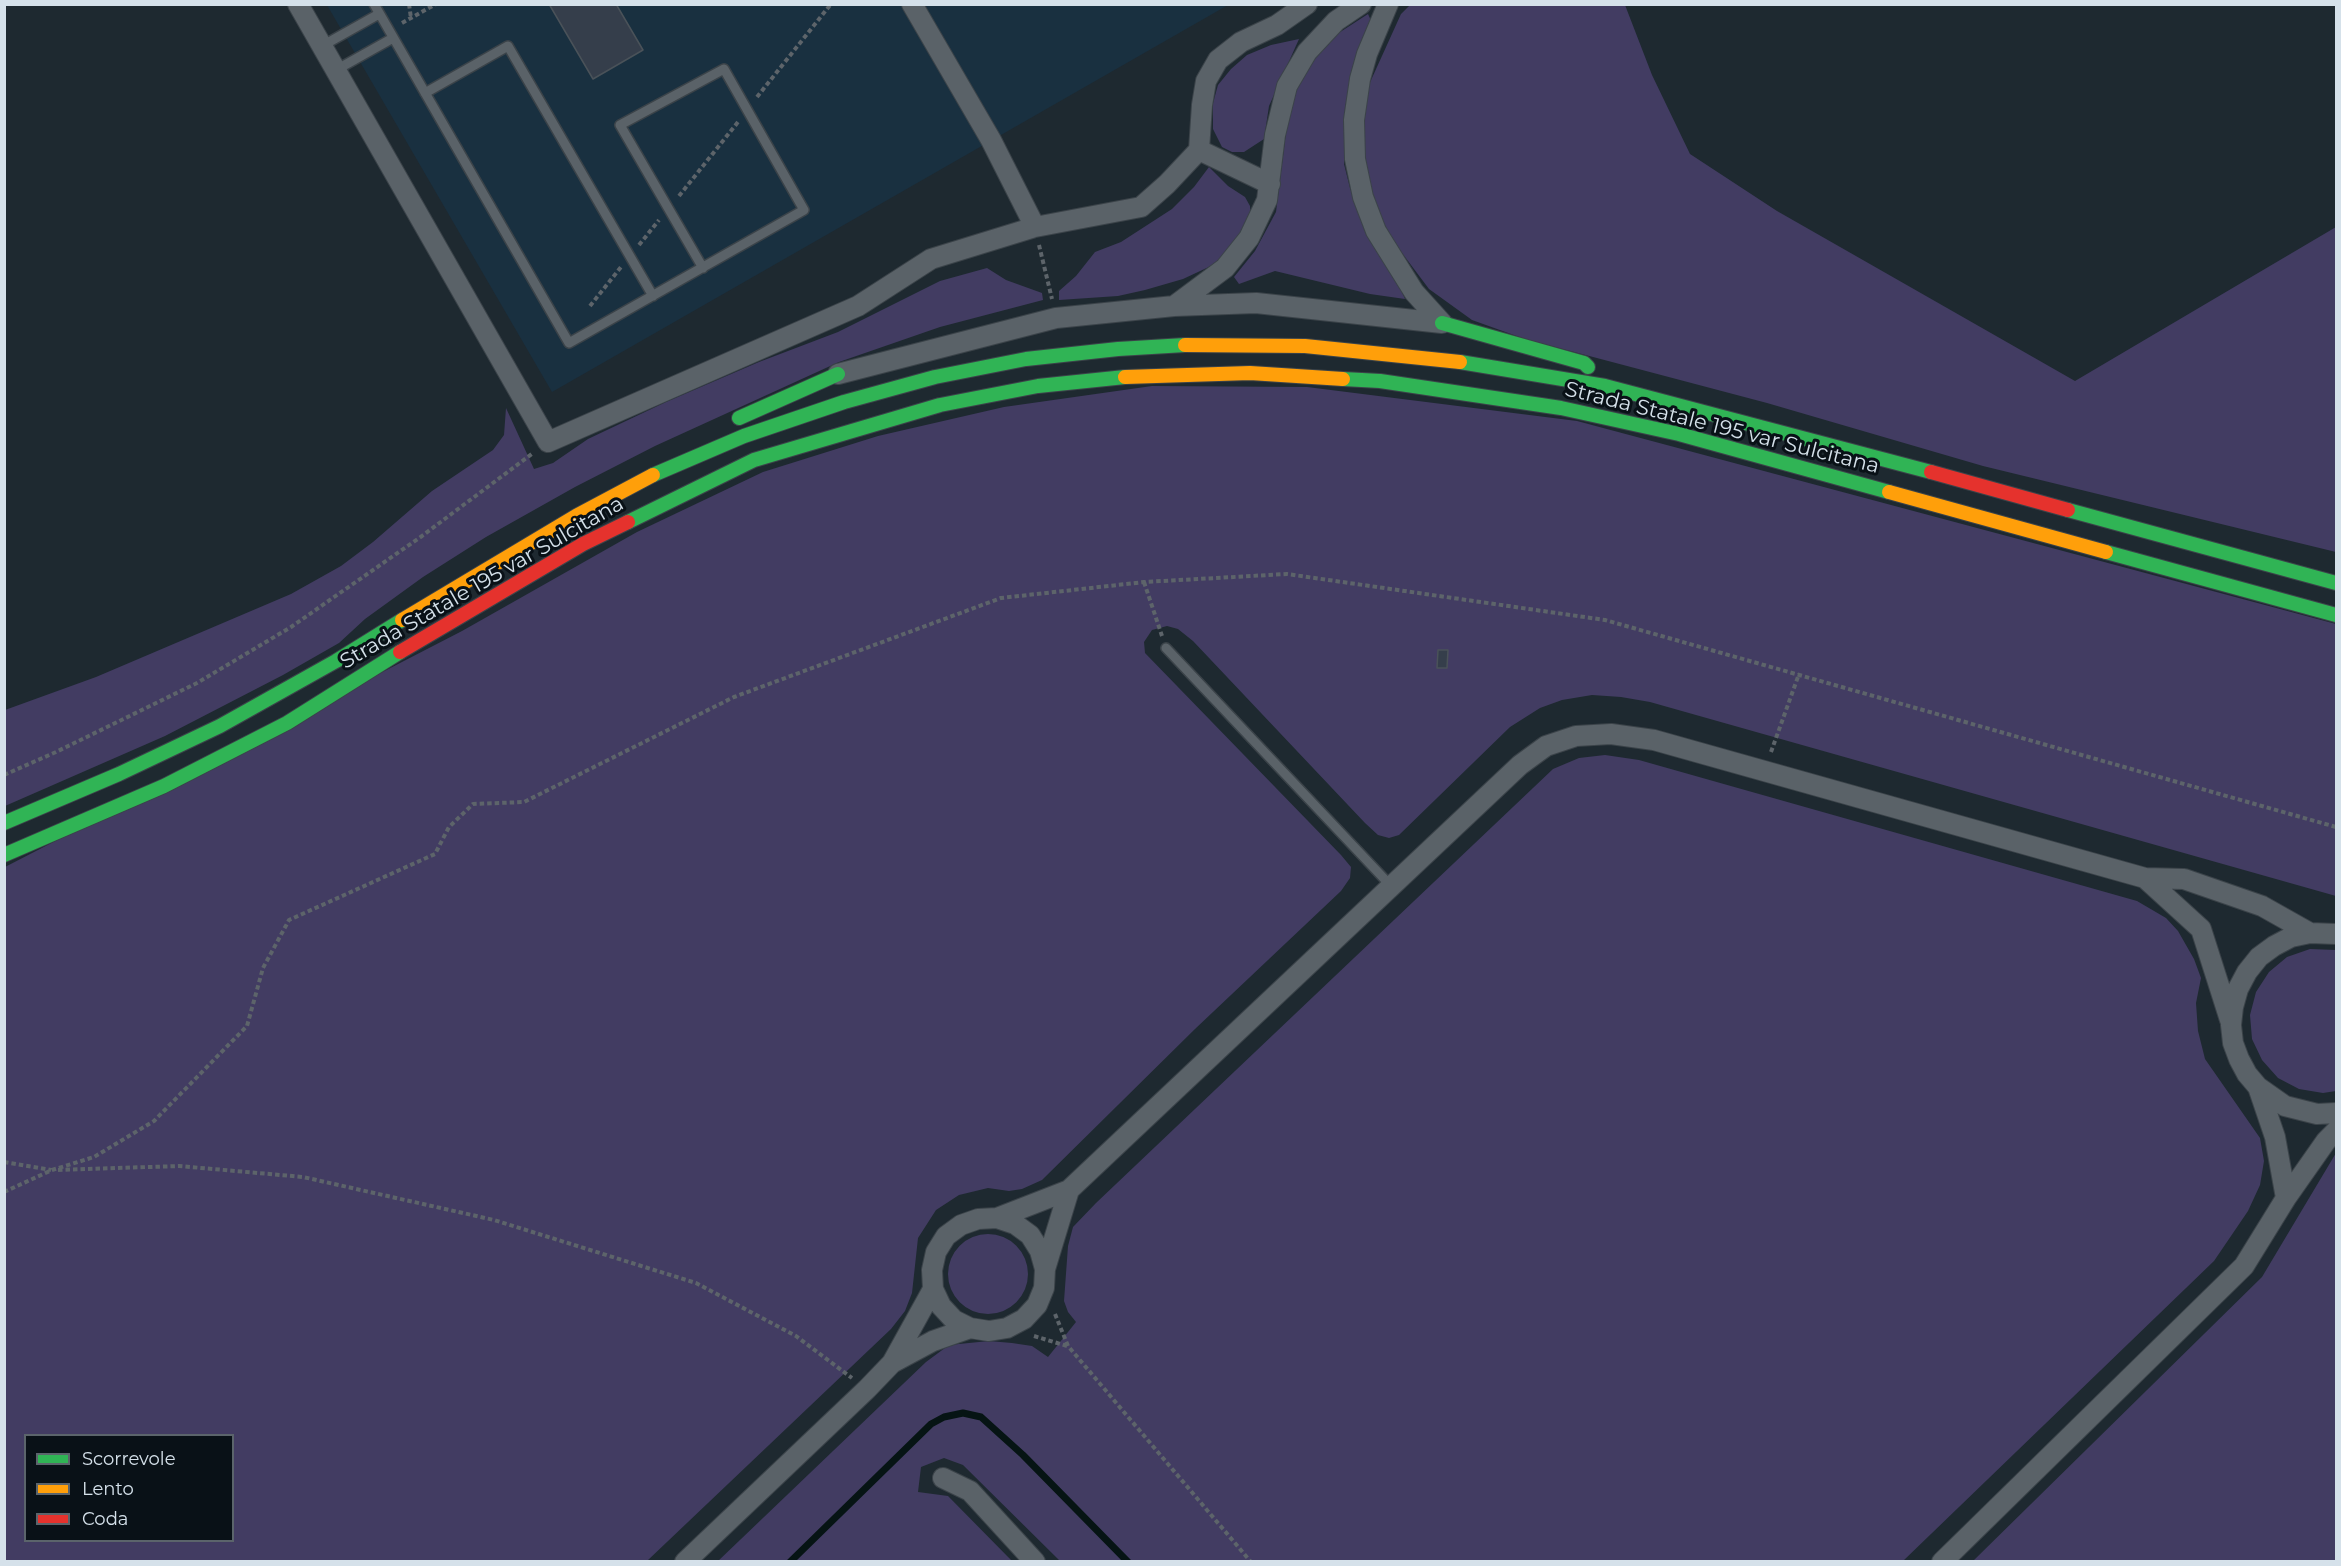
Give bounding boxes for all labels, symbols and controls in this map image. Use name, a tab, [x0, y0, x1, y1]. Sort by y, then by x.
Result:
street label: Strada Statale 195 var Sulcitana	[1562, 377, 1882, 479]
street label: Strada Statale 195 var Sulcitana	[336, 491, 628, 675]
legend	[24, 1434, 234, 1542]
text: Scorrevole	[82, 1448, 176, 1470]
text: Lento	[82, 1478, 134, 1500]
text: Coda	[82, 1508, 128, 1530]

